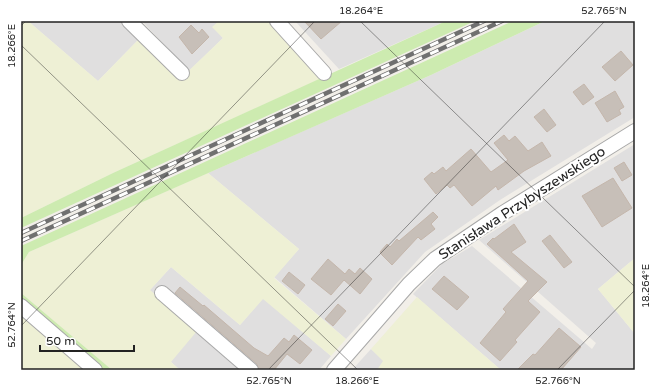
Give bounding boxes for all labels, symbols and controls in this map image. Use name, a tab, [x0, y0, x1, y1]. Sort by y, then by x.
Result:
text: 18.264°E	[339, 5, 383, 17]
text: 52.765°N	[581, 5, 627, 17]
text: 18.266°E	[6, 24, 18, 68]
street label: Stanisława Przybyszewskiego	[435, 143, 609, 263]
text: 18.264°E	[640, 264, 652, 308]
text: 52.764°N	[6, 302, 18, 348]
scale bar	[40, 327, 134, 353]
text: 50 m	[46, 334, 75, 348]
text: 52.765°N	[246, 375, 292, 387]
text: 18.266°E	[335, 375, 379, 387]
text: 52.766°N	[535, 375, 581, 387]

